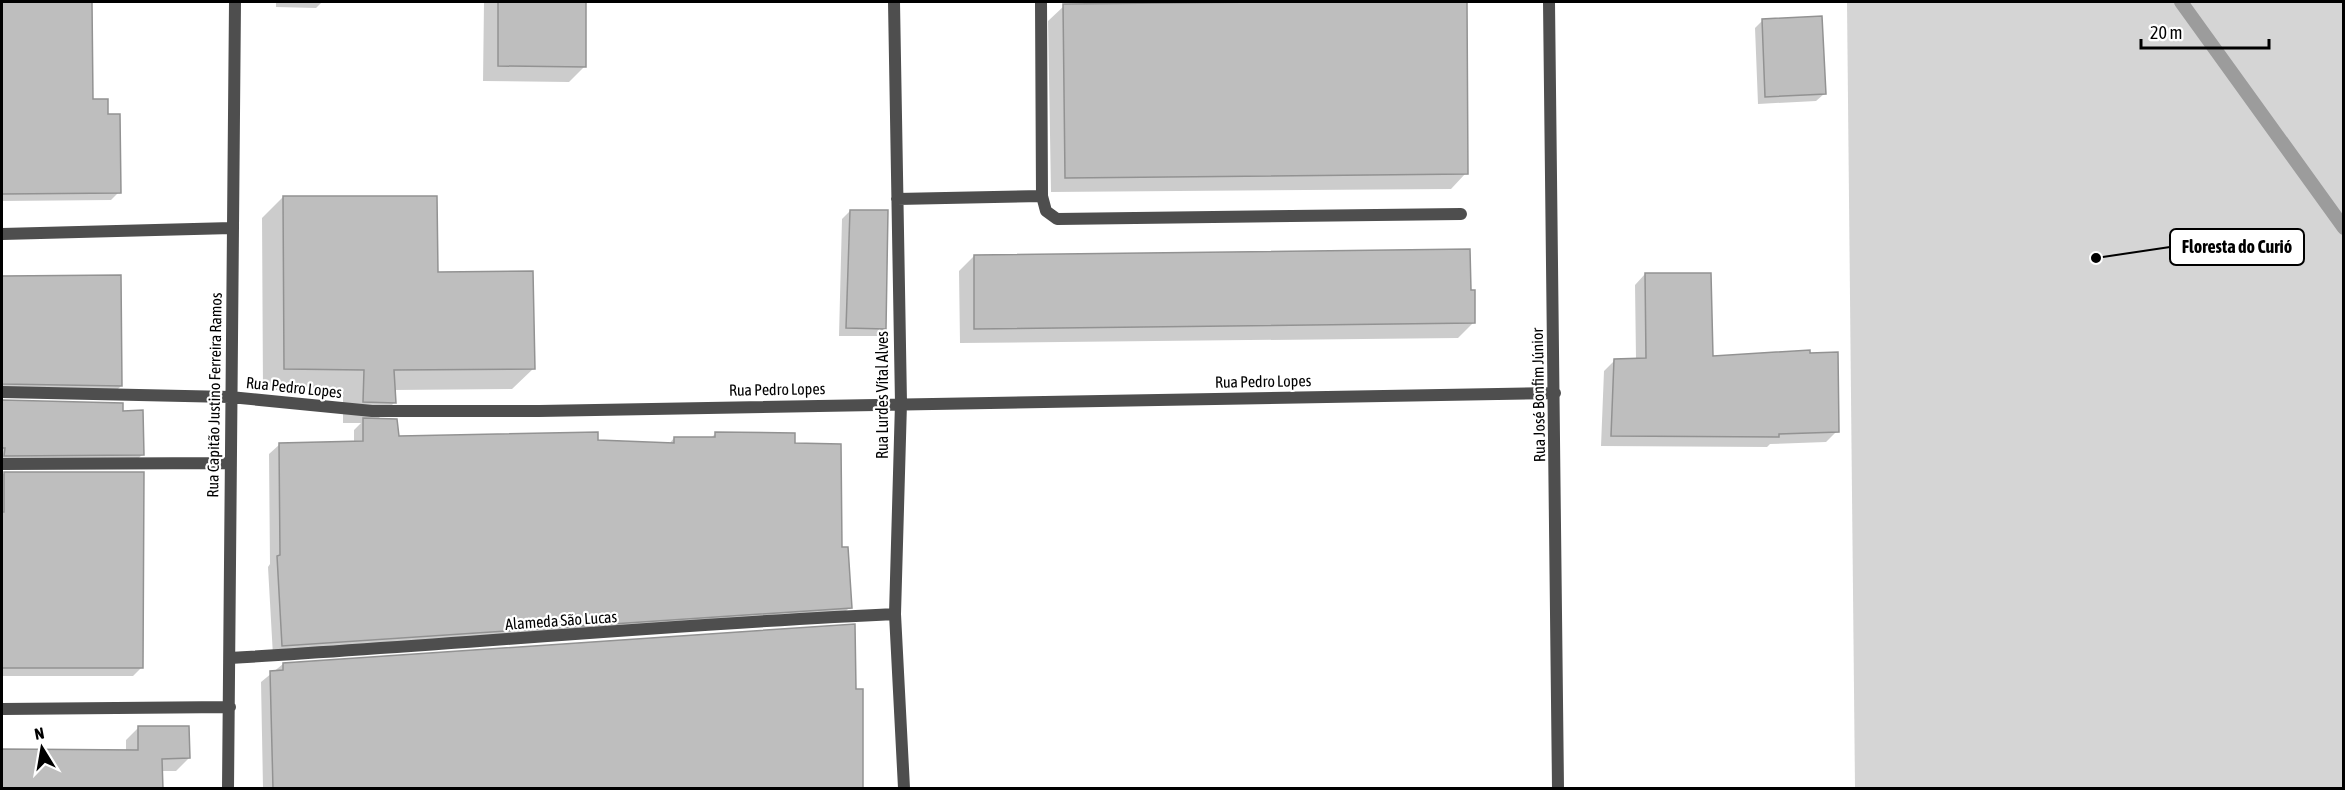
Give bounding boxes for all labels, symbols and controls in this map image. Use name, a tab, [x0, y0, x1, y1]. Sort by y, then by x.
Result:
scale bar	[2141, 12, 2268, 50]
text: 20 m	[2150, 22, 2182, 43]
callout: Floresta do Curió	[2170, 229, 2304, 265]
text: Floresta do Curió	[2182, 236, 2292, 257]
street label: Rua Capitão Justino Ferreira Ramos	[203, 292, 226, 498]
street label: Rua José Bonfim Júnior	[1528, 327, 1548, 462]
street label: Rua Lurdes Vítal Alves	[873, 331, 891, 459]
street label: Rua Pedro Lopes	[1215, 371, 1312, 392]
street label: Rua Pedro Lopes	[245, 373, 343, 402]
street label: Rua Pedro Lopes	[729, 379, 826, 400]
street label: Alameda São Lucas	[504, 607, 618, 633]
north arrow	[12, 718, 72, 778]
text: N	[33, 724, 45, 743]

